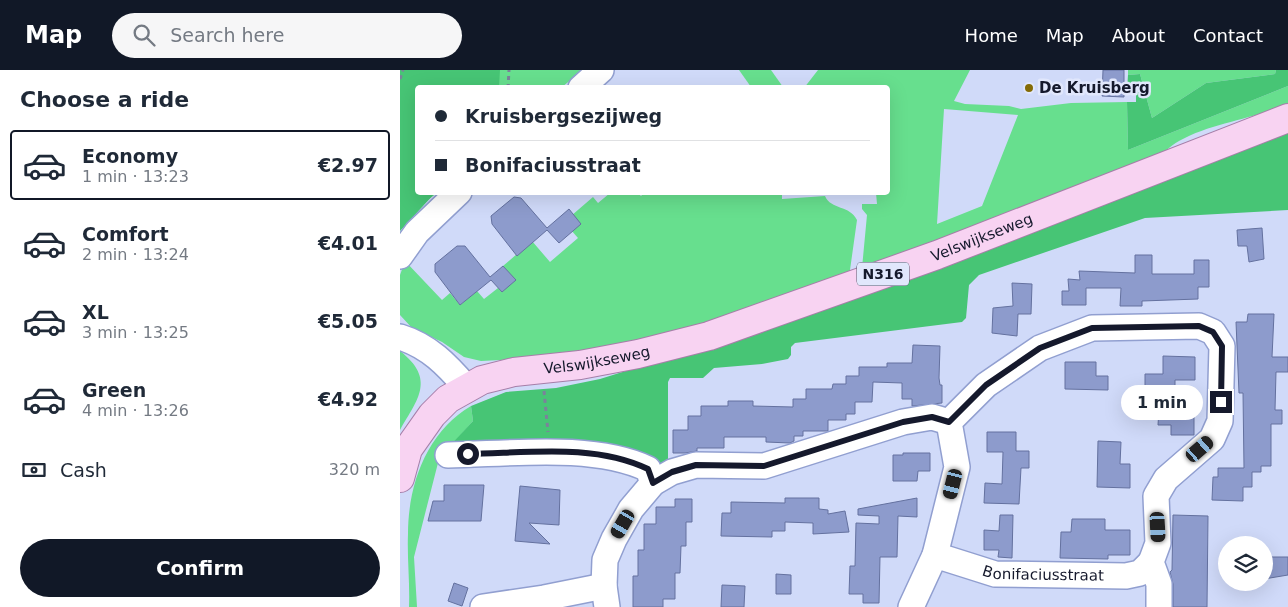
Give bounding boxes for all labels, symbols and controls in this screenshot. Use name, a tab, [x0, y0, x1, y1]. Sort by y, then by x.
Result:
search box	[112, 13, 462, 58]
text: Map	[25, 21, 82, 49]
icon: search	[130, 21, 158, 49]
text: Search here	[170, 24, 284, 46]
text: Home	[965, 25, 1018, 46]
text: Map	[1046, 25, 1084, 46]
text: About	[1112, 25, 1165, 46]
text: Contact	[1193, 25, 1263, 46]
place label: De Kruisberg	[1039, 79, 1150, 97]
marker: De Kruisberg	[1023, 82, 1035, 94]
text: Choose a ride	[20, 87, 189, 112]
text: Kruisbergsezijweg	[465, 105, 662, 127]
icon: car	[22, 143, 67, 188]
text: Economy	[82, 145, 178, 167]
text: €2.97	[318, 154, 378, 176]
text: Bonifaciusstraat	[465, 154, 641, 176]
text: 1 min · 13:23	[82, 167, 189, 186]
street label: Velswijkseweg	[929, 210, 1035, 265]
icon: car	[22, 221, 67, 266]
text: Comfort	[82, 223, 169, 245]
text: €4.01	[318, 232, 378, 254]
text: 2 min · 13:24	[82, 245, 189, 264]
road number: N316	[857, 262, 909, 285]
icon: car	[22, 299, 67, 344]
text: XL	[82, 301, 109, 323]
text: €5.05	[318, 310, 378, 332]
text: 3 min · 13:25	[82, 323, 189, 342]
street label: Velswijkseweg	[543, 342, 652, 378]
icon: car	[22, 377, 67, 422]
text: Green	[82, 379, 146, 401]
callout: 1 min	[1121, 384, 1204, 420]
text: €4.92	[318, 388, 378, 410]
route end	[1210, 391, 1232, 413]
text: 1 min	[1137, 393, 1187, 412]
text: 4 min · 13:26	[82, 401, 189, 420]
car	[1183, 433, 1216, 465]
route start	[457, 443, 479, 465]
icon: cash	[20, 456, 48, 484]
text: Cash	[60, 459, 107, 481]
text: 320 m	[329, 460, 380, 479]
car	[942, 468, 963, 500]
car	[609, 507, 636, 541]
car	[1149, 512, 1166, 542]
map controls	[1218, 536, 1273, 591]
button: layers	[1218, 536, 1273, 591]
button: Confirm	[20, 539, 380, 597]
street label: Bonifaciusstraat	[980, 562, 1104, 585]

